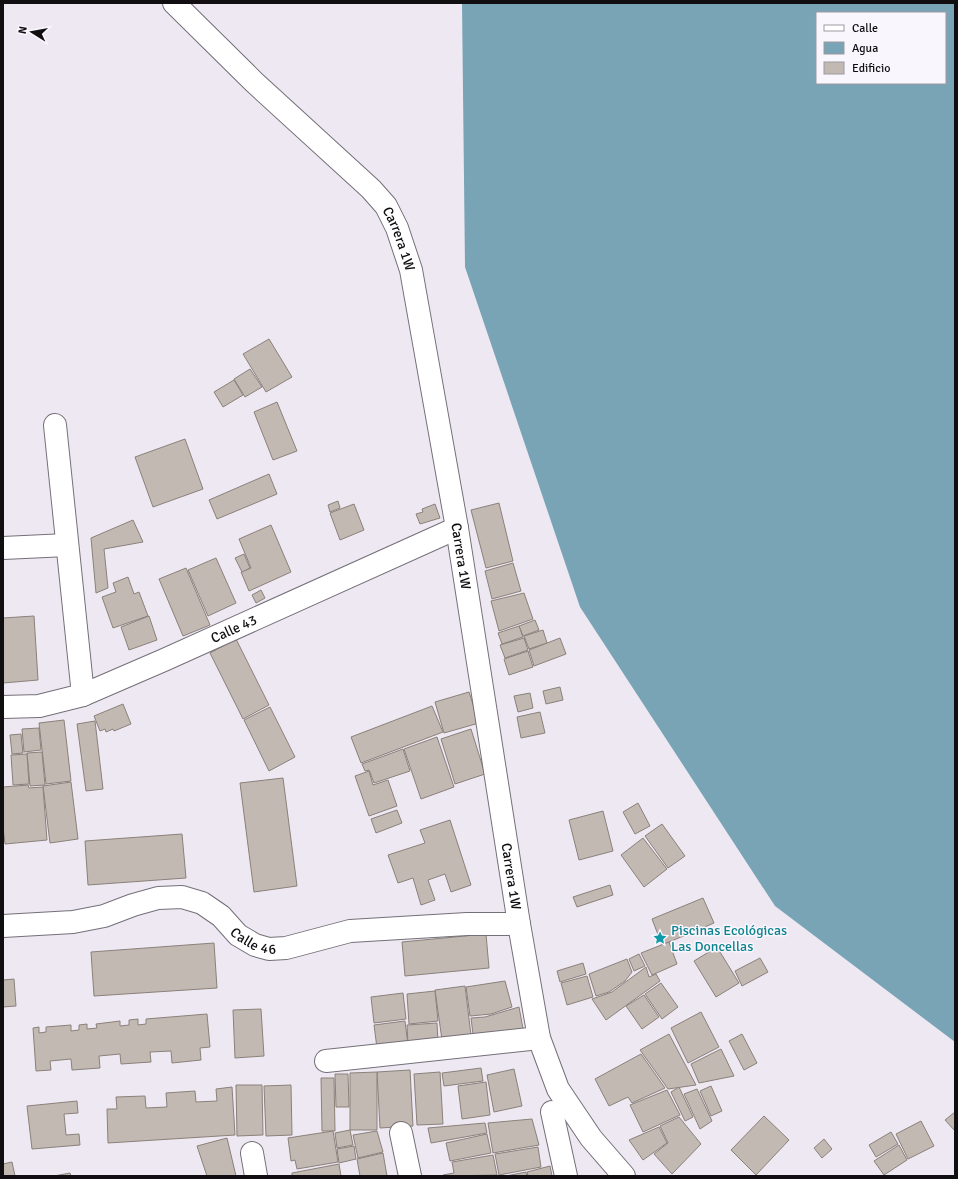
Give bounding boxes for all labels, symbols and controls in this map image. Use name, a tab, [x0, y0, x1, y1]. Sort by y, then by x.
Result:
north arrow	[12, 12, 52, 52]
legend	[816, 12, 946, 84]
text: Calle	[852, 21, 878, 36]
text: N	[16, 25, 30, 35]
text: Agua	[852, 41, 878, 56]
text: Edificio	[852, 61, 890, 76]
street label: Carrera 1W	[379, 204, 419, 273]
street label: Carrera 1W	[447, 521, 475, 591]
street label: Calle 43	[208, 611, 260, 647]
street label: Carrera 1W	[497, 842, 525, 911]
place label: Piscinas Ecológicas Las Doncellas	[671, 922, 787, 955]
street label: Calle 46	[226, 924, 276, 958]
place icon: Piscinas Ecológicas Las Doncellas	[652, 930, 668, 946]

